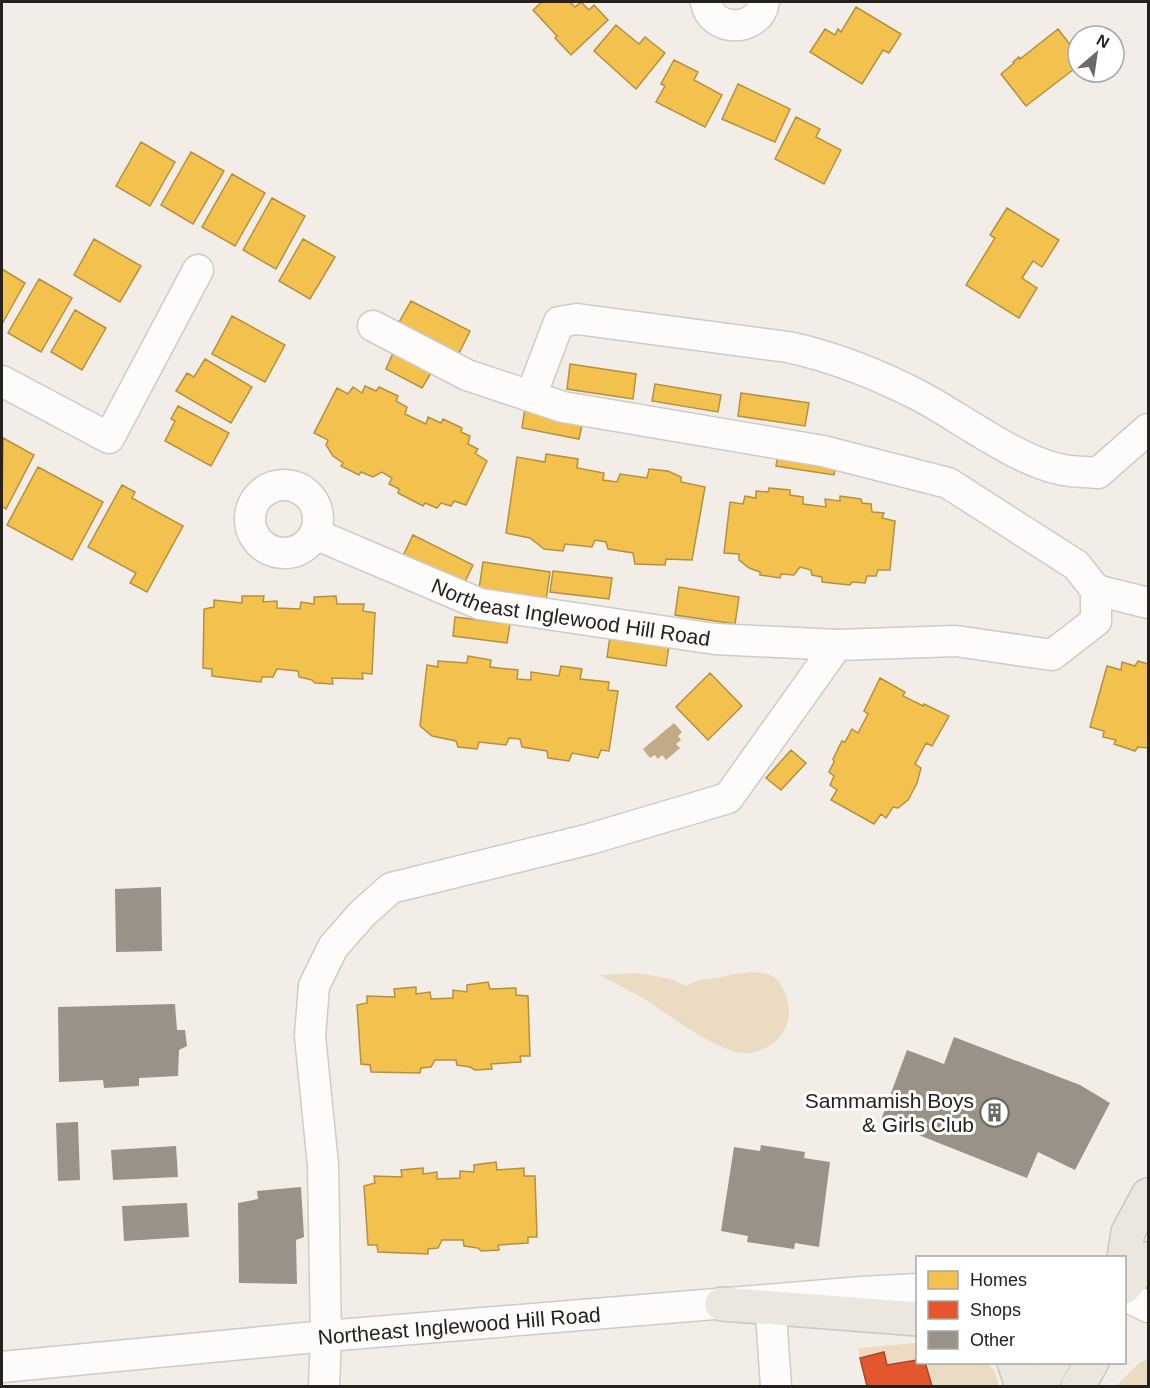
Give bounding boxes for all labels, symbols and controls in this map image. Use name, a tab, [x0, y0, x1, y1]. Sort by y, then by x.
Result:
north arrow	[1066, 24, 1126, 84]
text: N	[1094, 31, 1112, 52]
street label: Northeast Inglewood Hill Road	[428, 573, 712, 650]
place label: Sammamish Boys & Girls Club	[805, 1089, 974, 1136]
building icon: Sammamish Boys & Girls Club	[979, 1096, 1011, 1128]
legend	[916, 1256, 1126, 1364]
text: Homes	[970, 1270, 1027, 1290]
text: Shops	[970, 1300, 1021, 1320]
street label: Northeast Inglewood Hill Road	[317, 1302, 601, 1348]
text: Other	[970, 1330, 1015, 1350]

